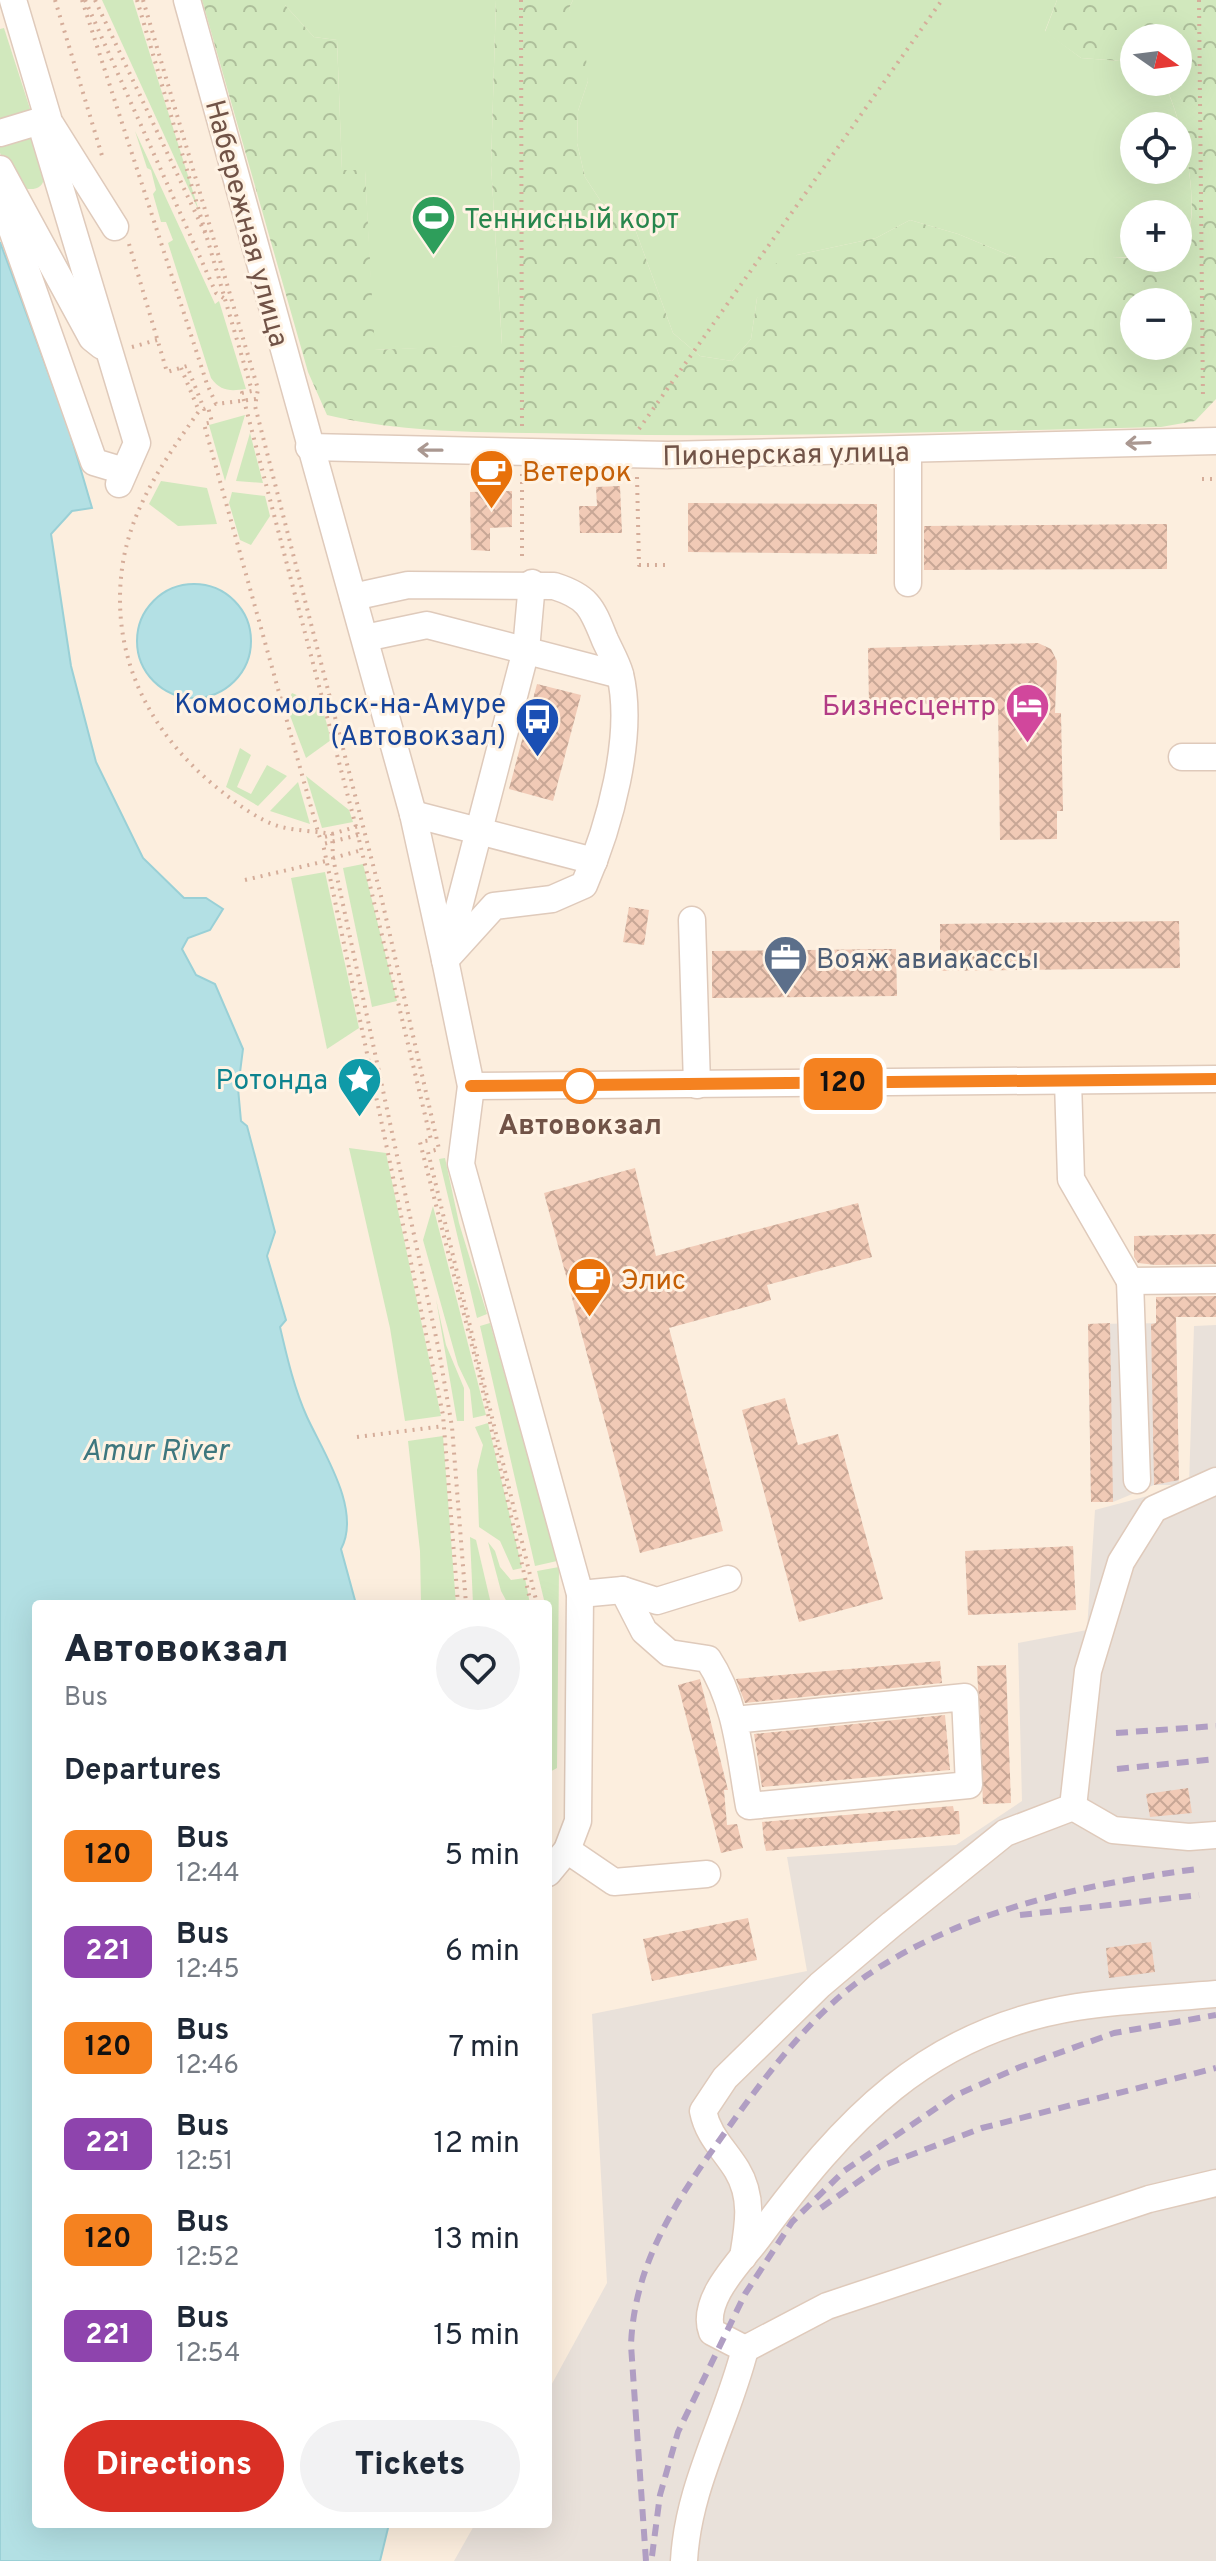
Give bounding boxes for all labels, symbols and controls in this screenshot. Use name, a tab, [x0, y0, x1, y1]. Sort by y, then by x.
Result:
north arrow	[1120, 24, 1192, 96]
map controls	[1120, 24, 1192, 360]
street label: Набережная улица	[195, 96, 295, 351]
button: locate	[1120, 112, 1192, 184]
sports icon: Теннисный корт	[409, 194, 457, 257]
button: +	[1120, 200, 1192, 272]
place label: Теннисный корт	[464, 203, 679, 239]
button: −	[1120, 288, 1192, 360]
street label: Пионерская улица	[662, 436, 910, 476]
one-way arrow	[1125, 436, 1152, 451]
one-way arrow	[417, 442, 444, 457]
cafe icon: Ветерок	[467, 447, 515, 510]
place label: Ветерок	[522, 456, 632, 492]
hotel icon: Бизнесцентр	[1003, 681, 1051, 744]
place label: Комосомольск-на-Амуре (Автовокзал)	[174, 688, 506, 756]
place label: Бизнесцентр	[822, 690, 996, 726]
bus stop icon: Комосомольск-на-Амуре (Автовокзал)	[513, 695, 561, 758]
office icon: Вояж авиакассы	[761, 934, 809, 997]
place label: Вояж авиакассы	[816, 943, 1039, 979]
place icon: Ротонда	[335, 1055, 383, 1118]
line badge: 120	[797, 1058, 889, 1110]
place label: Ротонда	[216, 1064, 328, 1100]
text: 120	[820, 1066, 866, 1102]
marker: Автовокзал	[563, 1069, 597, 1103]
place label: Автовокзал	[498, 1109, 662, 1145]
cafe icon: Элис	[566, 1255, 614, 1318]
place label: Элис	[621, 1264, 686, 1300]
water label: Amur River	[82, 1434, 231, 1471]
button: heart	[436, 1626, 520, 1710]
text: Автовокзал	[64, 1627, 289, 1676]
text: Bus	[64, 1682, 108, 1715]
text: Departures	[64, 1753, 222, 1790]
text: Bus	[176, 1821, 229, 1858]
text: 120	[85, 1838, 131, 1874]
text: 5 min	[444, 1838, 520, 1875]
text: 12:44	[176, 1858, 240, 1891]
text: Bus	[176, 1917, 229, 1954]
text: 221	[85, 1934, 131, 1970]
text: 6 min	[445, 1934, 520, 1971]
text: 12:45	[176, 1954, 240, 1987]
text: Bus	[176, 2013, 229, 2050]
text: 120	[85, 2030, 131, 2066]
text: 7 min	[449, 2030, 520, 2067]
text: 12:46	[176, 2050, 239, 2083]
text: Bus	[176, 2109, 229, 2146]
text: 221	[85, 2126, 131, 2162]
text: 12 min	[433, 2126, 520, 2163]
text: 12:51	[176, 2146, 233, 2179]
text: Bus	[176, 2205, 229, 2242]
text: 120	[85, 2222, 131, 2258]
text: 13 min	[434, 2222, 520, 2259]
text: 12:52	[176, 2242, 239, 2275]
text: Bus	[176, 2301, 229, 2338]
text: 221	[85, 2318, 131, 2354]
text: 15 min	[433, 2318, 520, 2355]
text: 12:54	[176, 2338, 240, 2371]
button: Directions	[64, 2420, 284, 2512]
button: Tickets	[300, 2420, 520, 2512]

